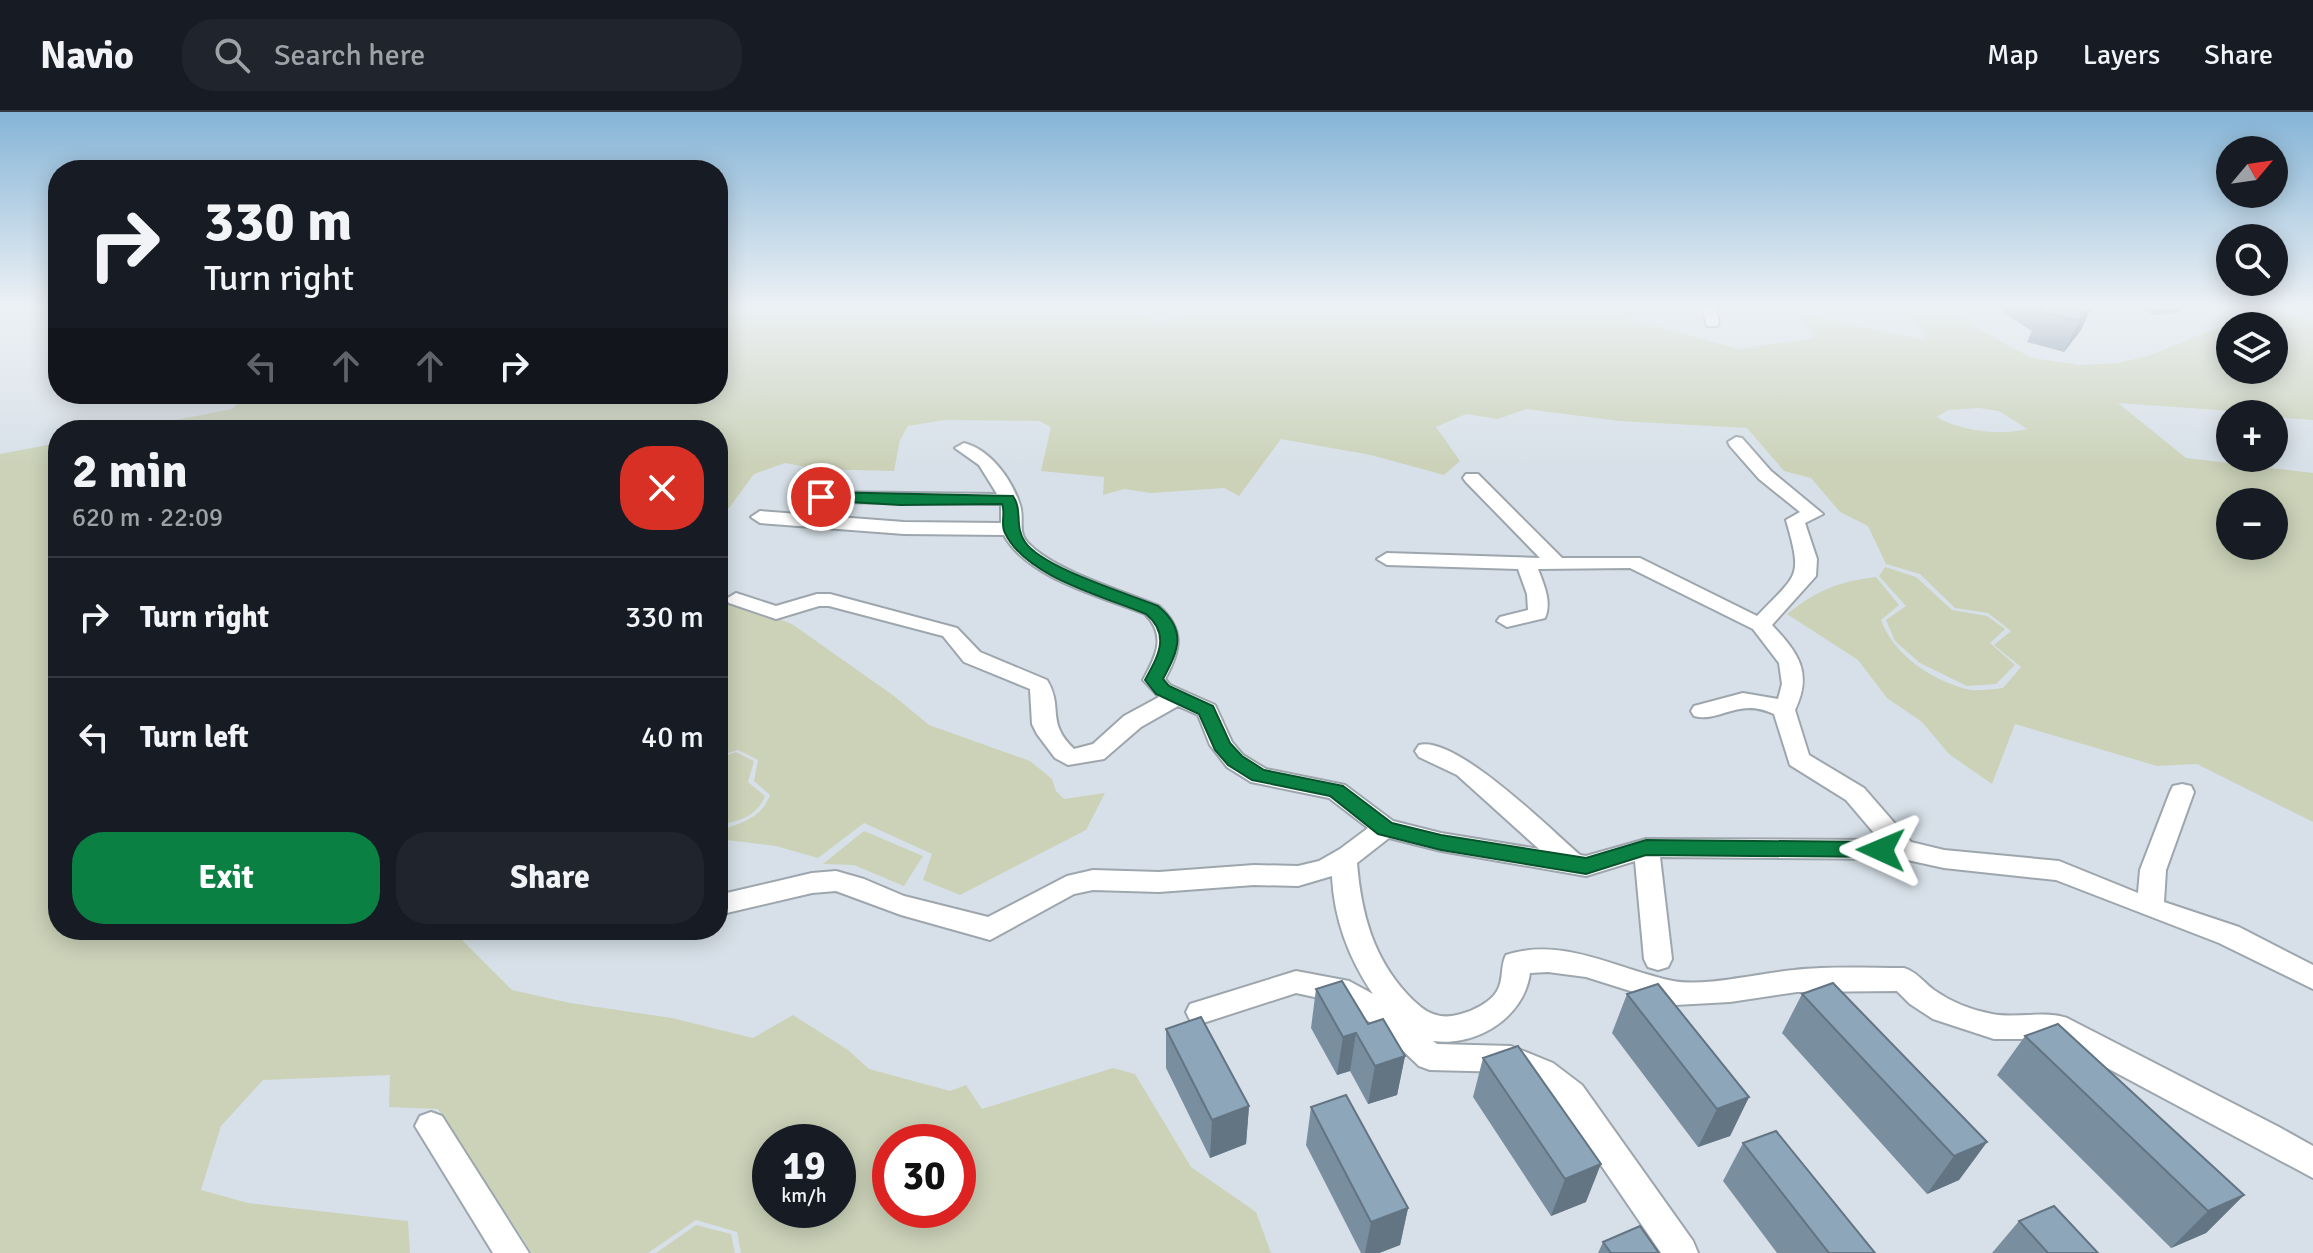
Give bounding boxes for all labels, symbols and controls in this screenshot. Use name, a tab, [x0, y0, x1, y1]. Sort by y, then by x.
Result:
search box	[182, 19, 742, 91]
text: Navio	[40, 32, 134, 79]
icon: search	[210, 33, 254, 77]
text: Search here	[274, 37, 425, 74]
text: Map	[1987, 38, 2039, 72]
text: Layers	[2083, 38, 2160, 72]
text: Share	[2204, 38, 2273, 72]
north arrow	[2216, 136, 2288, 208]
map controls	[2216, 136, 2288, 560]
text: 330 m	[204, 187, 352, 256]
icon: right	[72, 192, 176, 296]
button: search	[2216, 224, 2288, 296]
text: Turn right	[204, 256, 354, 301]
button: layers	[2216, 312, 2288, 384]
icon: left	[240, 344, 284, 388]
icon: ahead	[324, 344, 368, 388]
icon: ahead	[408, 344, 452, 388]
icon: right	[492, 344, 536, 388]
button: +	[2216, 400, 2288, 472]
text: 2 min	[72, 442, 188, 501]
button: close	[620, 446, 704, 530]
pin	[787, 463, 855, 531]
icon: arrive	[799, 475, 843, 519]
button: −	[2216, 488, 2288, 560]
text: 620 m · 22:09	[72, 502, 223, 534]
icon: right	[72, 595, 116, 639]
text: Turn right	[140, 599, 269, 636]
text: 330 m	[625, 599, 704, 636]
icon: left	[72, 715, 116, 759]
text: Turn left	[140, 719, 249, 756]
text: 40 m	[641, 719, 704, 756]
position arrow	[1839, 808, 1923, 892]
button: Exit	[72, 832, 380, 924]
button: Share	[396, 832, 704, 924]
speed limit sign: 30	[872, 1124, 976, 1228]
text: 19	[782, 1141, 826, 1191]
text: km/h	[781, 1183, 827, 1208]

